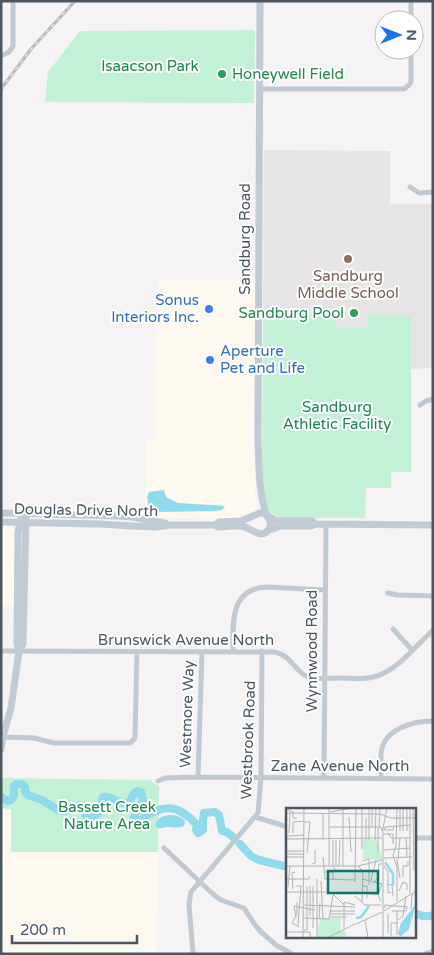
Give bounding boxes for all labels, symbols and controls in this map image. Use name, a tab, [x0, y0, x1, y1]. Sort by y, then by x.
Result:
north arrow	[374, 10, 424, 60]
text: N	[403, 29, 420, 41]
park label: Isaacson Park	[101, 57, 199, 75]
place label: Honeywell Field	[232, 65, 344, 83]
marker: Honeywell Field	[216, 68, 228, 80]
street label: Sandburg Road	[236, 183, 254, 295]
marker: Sandburg Middle School	[342, 253, 354, 265]
place label: Sandburg Middle School	[297, 267, 399, 302]
place label: Sonus Interiors Inc.	[111, 291, 199, 326]
marker: Sonus Interiors Inc.	[203, 303, 215, 315]
place label: Sandburg Pool	[238, 304, 344, 322]
marker: Sandburg Pool	[348, 307, 360, 319]
place label: Aperture Pet and Life	[220, 342, 305, 377]
marker: Aperture Pet and Life	[204, 354, 216, 366]
park label: Sandburg Athletic Facility	[283, 398, 391, 433]
street label: Douglas Drive North	[14, 500, 158, 520]
street label: Wynnwood Road	[303, 590, 321, 712]
street label: Brunswick Avenue North	[98, 631, 274, 649]
street label: Westmore Way	[176, 660, 198, 768]
street label: Westbrook Road	[237, 680, 259, 800]
street label: Zane Avenue North	[271, 757, 409, 775]
park label: Bassett Creek Nature Area	[58, 798, 156, 833]
inset map	[286, 808, 416, 938]
scale bar	[12, 912, 138, 944]
text: 200 m	[20, 921, 66, 939]

